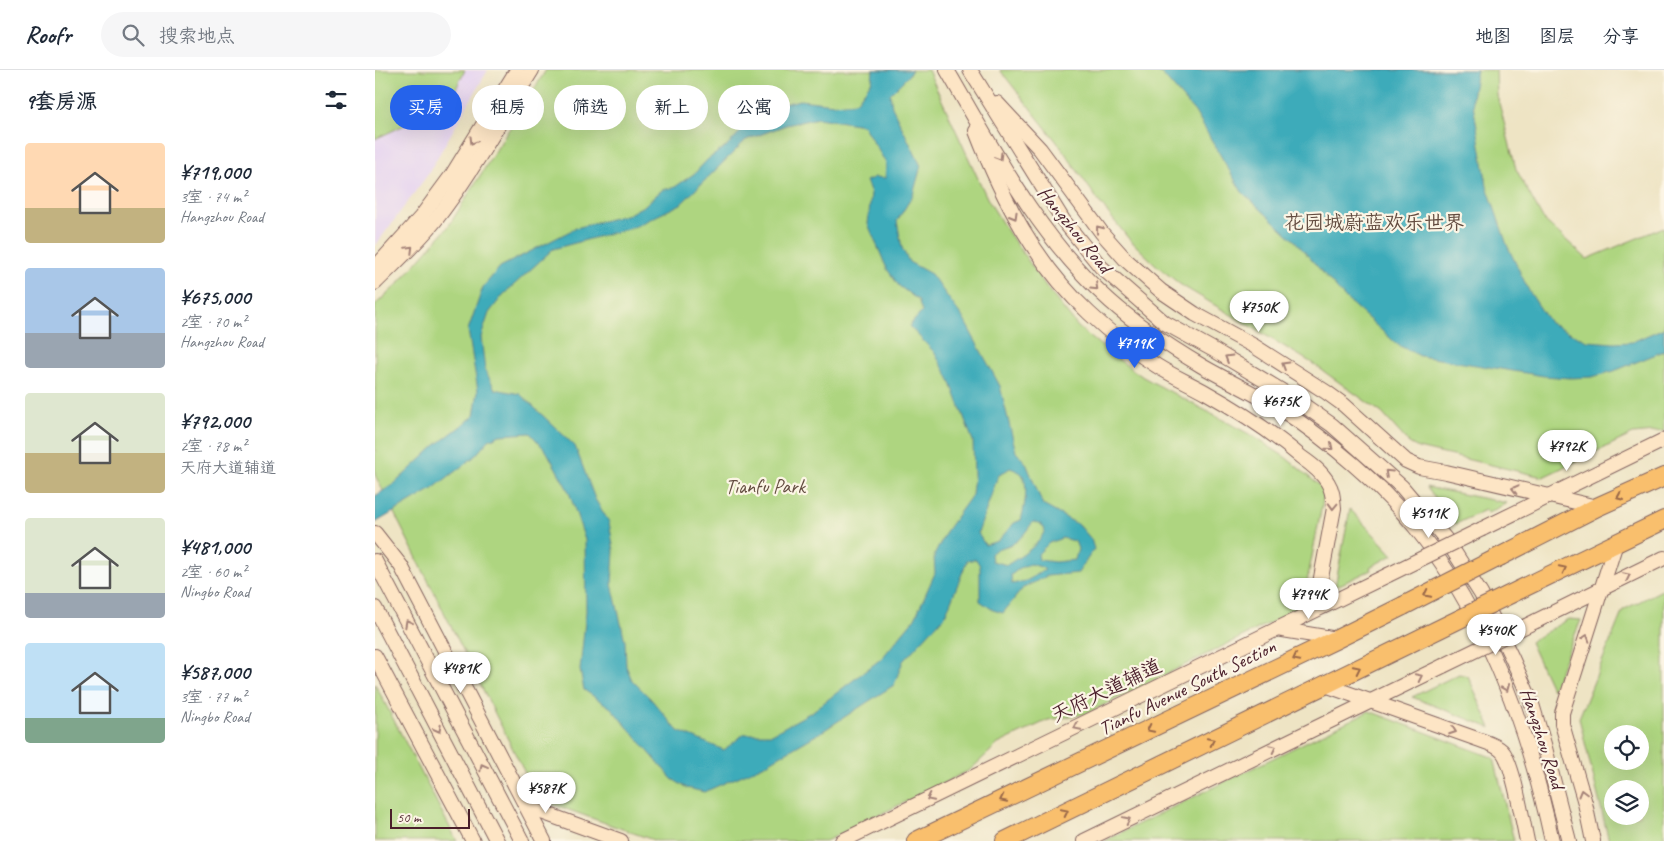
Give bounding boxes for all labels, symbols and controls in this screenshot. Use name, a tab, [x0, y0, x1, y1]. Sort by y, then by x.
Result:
search box	[101, 12, 451, 57]
text: Roofr	[25, 20, 71, 50]
icon: search	[119, 21, 147, 49]
text: 搜索地点	[159, 24, 235, 48]
text: 地图	[1475, 25, 1511, 47]
text: 图层	[1539, 25, 1575, 47]
text: 分享	[1603, 25, 1639, 47]
chip: 买房	[390, 85, 462, 130]
chip: 租房	[472, 85, 544, 130]
chip: 筛选	[554, 85, 626, 130]
chip: 新上	[636, 85, 708, 130]
chip: 公寓	[718, 85, 790, 130]
icon: filters	[322, 86, 350, 114]
text: 9套房源	[25, 88, 97, 114]
one-way arrow	[469, 136, 479, 145]
one-way arrow	[993, 151, 1003, 160]
text: ¥719,000	[180, 159, 250, 185]
icon: home	[65, 163, 125, 223]
street label: Hangzhou Road	[1032, 181, 1119, 280]
text: 3室 · 74 m²	[180, 187, 246, 207]
text: Hangzhou Road	[180, 207, 264, 227]
one-way arrow	[1008, 210, 1018, 219]
park label: 花园城蔚蓝欢乐世界	[1284, 210, 1464, 235]
one-way arrow	[1097, 226, 1105, 235]
one-way arrow	[404, 246, 413, 255]
one-way arrow	[1090, 281, 1099, 290]
text: ¥675,000	[180, 284, 250, 310]
icon: home	[65, 288, 125, 348]
pin: ¥750K	[1224, 290, 1294, 333]
text: ¥750K	[1241, 297, 1277, 317]
text: 2室 · 70 m²	[180, 312, 246, 332]
pin: ¥719K	[1100, 326, 1170, 369]
text: Hangzhou Road	[180, 332, 264, 352]
text: ¥719K	[1117, 333, 1153, 353]
one-way arrow	[1224, 355, 1233, 365]
one-way arrow	[1282, 362, 1291, 372]
pin: ¥675K	[1246, 384, 1316, 427]
text: ¥675K	[1263, 391, 1299, 411]
text: ¥792,000	[180, 408, 250, 434]
icon: home	[65, 413, 125, 473]
pin: ¥792K	[1532, 430, 1602, 472]
text: 2室 · 78 m²	[180, 436, 246, 456]
text: ¥792K	[1549, 436, 1585, 456]
one-way arrow	[1325, 441, 1334, 450]
text: 天府大道辅道	[180, 458, 276, 478]
one-way arrow	[1384, 470, 1393, 479]
park label: Tianfu Park	[725, 474, 807, 499]
one-way arrow	[1511, 484, 1520, 495]
one-way arrow	[1616, 490, 1625, 501]
pin: ¥511K	[1394, 496, 1464, 539]
one-way arrow	[1328, 502, 1338, 510]
text: ¥511K	[1411, 503, 1447, 523]
text: ¥481,000	[180, 534, 250, 560]
icon: home	[65, 538, 125, 598]
text: 2室 · 60 m²	[180, 562, 246, 582]
one-way arrow	[1558, 565, 1567, 575]
one-way arrow	[1622, 572, 1631, 582]
pin: ¥794K	[1274, 578, 1344, 620]
text: Ningbo Road	[180, 582, 250, 602]
text: ¥794K	[1291, 584, 1327, 604]
one-way arrow	[1423, 587, 1432, 597]
pin: ¥540K	[1461, 614, 1531, 656]
one-way arrow	[404, 619, 414, 628]
text: ¥540K	[1478, 620, 1514, 640]
street label: Tianfu Avenue South Section	[1095, 633, 1281, 741]
one-way arrow	[1581, 634, 1591, 642]
pin: ¥481K	[426, 652, 496, 694]
one-way arrow	[1293, 652, 1302, 662]
street label: 天府大道辅道	[1047, 653, 1166, 728]
text: ¥481K	[443, 658, 479, 678]
text: ¥587,000	[180, 659, 250, 685]
icon: home	[65, 663, 125, 723]
one-way arrow	[1352, 665, 1361, 676]
one-way arrow	[1414, 673, 1423, 683]
one-way arrow	[1500, 683, 1511, 692]
street label: Hangzhou Road	[1514, 685, 1572, 795]
text: 3室 · 77 m²	[180, 687, 246, 707]
text: Ningbo Road	[180, 707, 250, 727]
one-way arrow	[1073, 720, 1082, 730]
one-way arrow	[1146, 723, 1155, 733]
one-way arrow	[432, 724, 442, 733]
one-way arrow	[1449, 725, 1457, 735]
map controls	[1604, 725, 1649, 825]
button: locate	[1604, 725, 1649, 770]
one-way arrow	[1206, 737, 1215, 747]
one-way arrow	[1268, 745, 1277, 755]
one-way arrow	[479, 763, 489, 772]
pin: ¥587K	[511, 772, 581, 814]
text: ¥587K	[528, 778, 564, 798]
button: layers	[1604, 780, 1649, 825]
one-way arrow	[1577, 789, 1588, 798]
one-way arrow	[927, 792, 936, 802]
one-way arrow	[1000, 793, 1009, 803]
scale bar	[390, 806, 470, 829]
one-way arrow	[1060, 808, 1069, 818]
text: 50 m	[397, 809, 421, 826]
one-way arrow	[1122, 815, 1131, 826]

